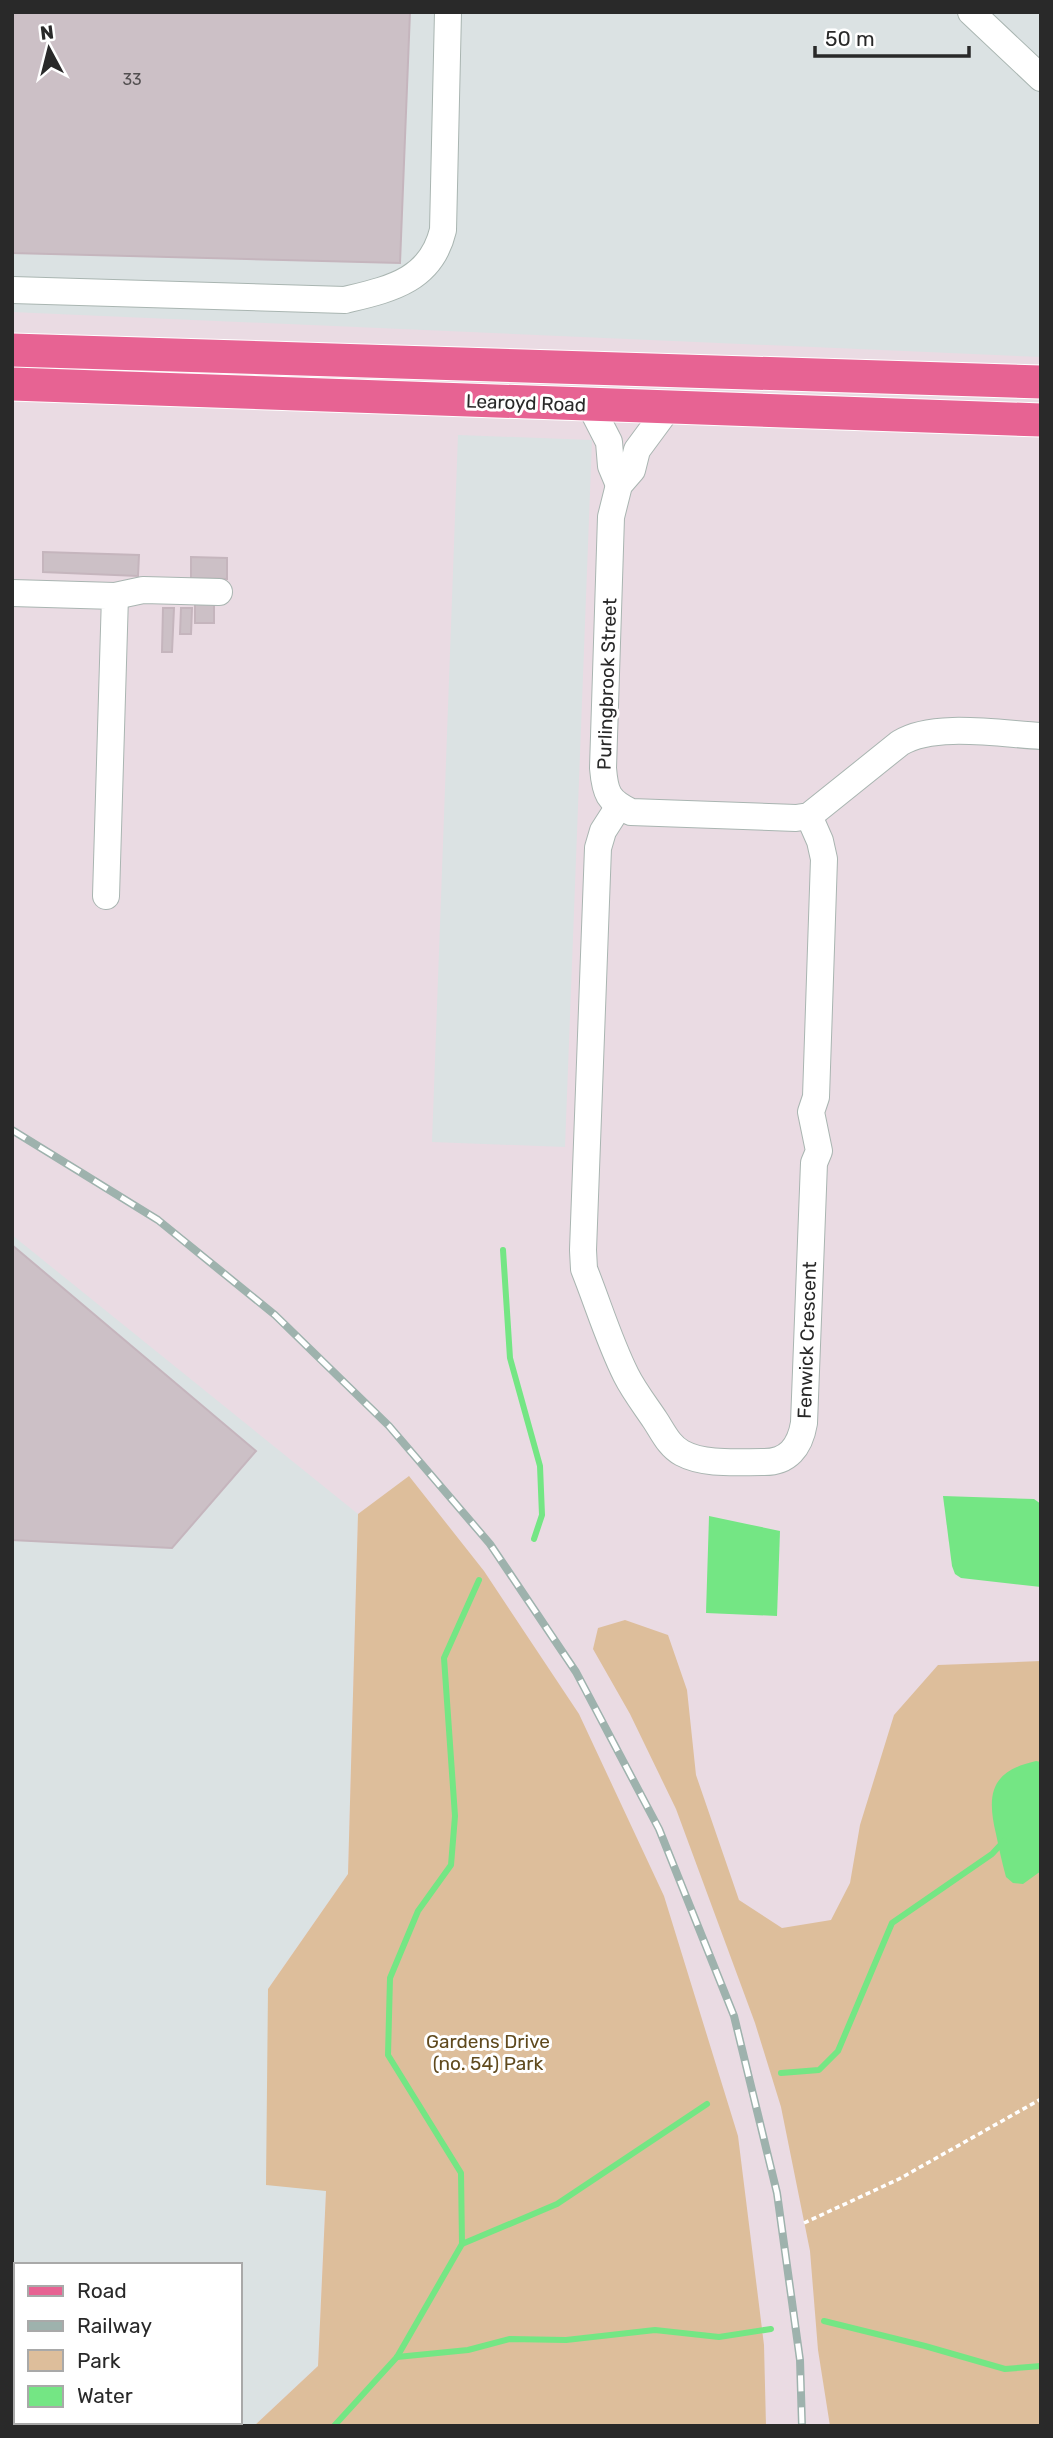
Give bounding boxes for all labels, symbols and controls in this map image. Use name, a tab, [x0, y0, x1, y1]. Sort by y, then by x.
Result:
north arrow	[14, 14, 84, 84]
scale bar	[815, 14, 969, 58]
text: N	[39, 20, 55, 45]
text: 50 m	[825, 26, 875, 51]
house number: 33	[122, 70, 142, 89]
street label: Learoyd Road	[465, 389, 587, 417]
street label: Purlingbrook Street	[593, 597, 622, 770]
street label: Fenwick Crescent	[793, 1260, 821, 1419]
park label: Gardens Drive (no. 54) Park	[426, 2030, 550, 2075]
legend	[14, 2263, 242, 2424]
text: Road	[77, 2278, 127, 2303]
text: Railway	[77, 2313, 152, 2338]
text: Park	[77, 2348, 121, 2373]
text: Water	[77, 2383, 133, 2408]

